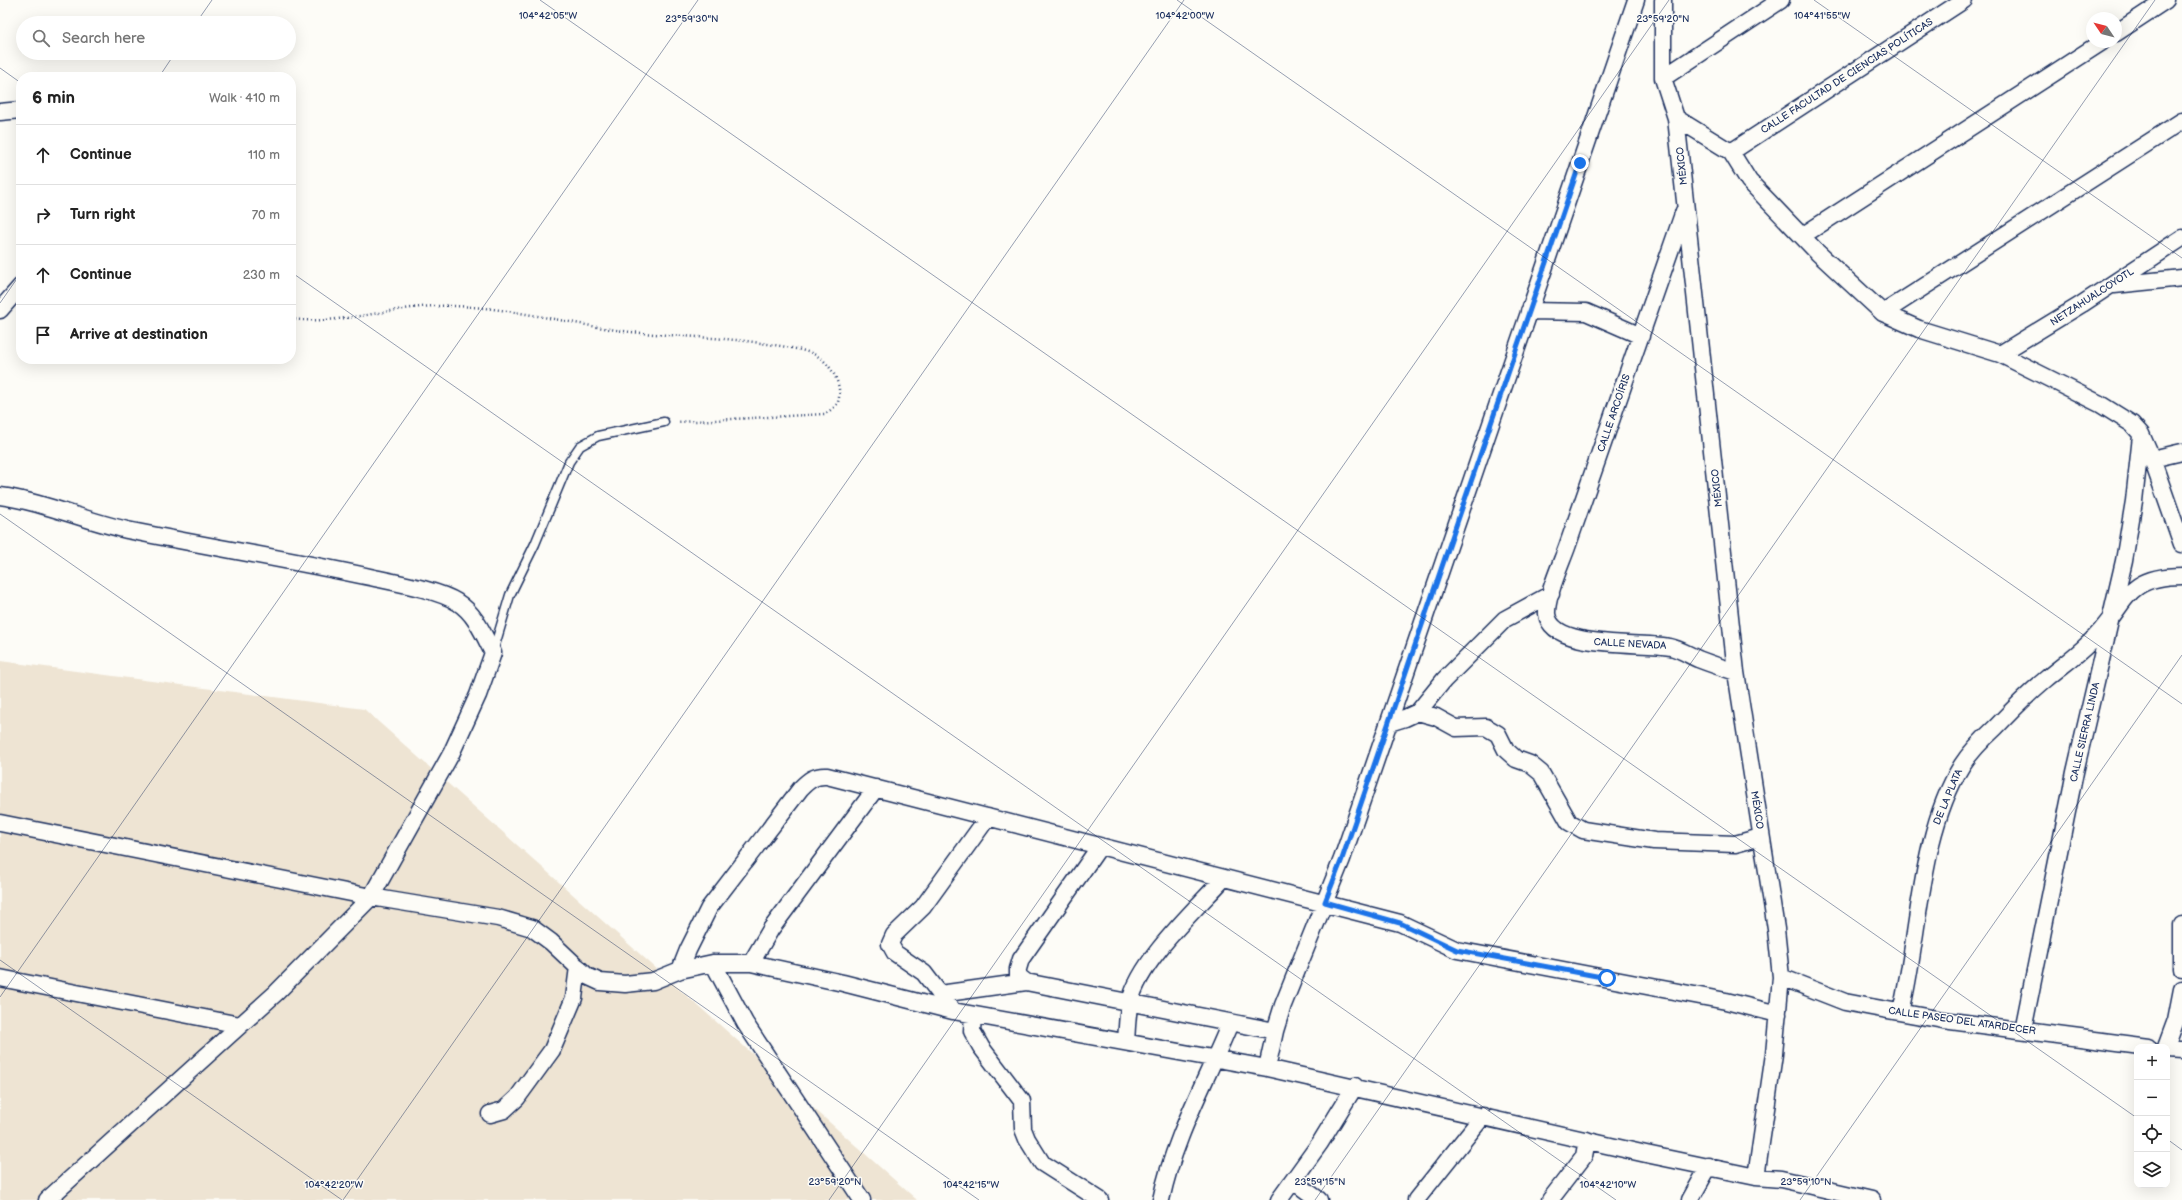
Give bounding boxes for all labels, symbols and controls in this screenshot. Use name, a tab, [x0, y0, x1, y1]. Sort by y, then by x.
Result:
text: 104°42'05"W	[519, 10, 577, 22]
text: 104°42'00"W	[1156, 10, 1214, 22]
text: 104°41'55"W	[1794, 10, 1850, 22]
north arrow	[2086, 12, 2122, 48]
text: 23°59'30"N	[665, 13, 719, 25]
text: 23°59'20"N	[1636, 13, 1690, 25]
search box	[16, 16, 296, 60]
street label: CALLE FACULTAD DE CIENCIAS POLÍTICAS	[1759, 16, 1935, 136]
icon: search	[30, 27, 52, 49]
text: Search here	[62, 29, 145, 48]
text: 6 min	[32, 88, 75, 108]
text: Walk · 410 m	[209, 90, 280, 106]
icon: ahead	[32, 144, 54, 166]
text: Continue	[70, 145, 132, 164]
street label: MÉXICO	[1674, 146, 1690, 186]
text: 110 m	[248, 147, 280, 163]
route end	[1571, 154, 1589, 172]
icon: right	[32, 204, 54, 226]
text: Turn right	[70, 205, 135, 224]
text: 70 m	[252, 207, 280, 223]
icon: ahead	[32, 264, 54, 286]
text: Continue	[70, 265, 132, 284]
street label: NETZAHUALCOYOTL	[2048, 265, 2136, 328]
text: 230 m	[243, 267, 280, 283]
icon: arrive	[32, 324, 54, 346]
text: Arrive at destination	[70, 325, 208, 344]
street label: CALLE ARCOÍRIS	[1595, 373, 1633, 453]
street label: MÉXICO	[1709, 468, 1725, 508]
street label: CALLE NEVADA	[1593, 636, 1667, 652]
street label: CALLE SIERRA LINDA	[2068, 680, 2103, 783]
street label: DE LA PLATA	[1931, 767, 1965, 827]
street label: MÉXICO	[1748, 790, 1766, 830]
route start	[1598, 969, 1616, 987]
street label: CALLE PASEO DEL ATARDECER	[1888, 1005, 2036, 1037]
map controls	[2134, 1044, 2170, 1188]
button: +	[2134, 1044, 2170, 1080]
button: −	[2134, 1080, 2170, 1116]
button: locate	[2134, 1116, 2170, 1152]
button: layers	[2134, 1152, 2170, 1188]
text: 23°59'20"N	[808, 1176, 862, 1188]
text: 23°59'15"N	[1295, 1176, 1345, 1188]
text: 23°59'10"N	[1780, 1176, 1832, 1188]
text: 104°42'20"W	[305, 1179, 363, 1191]
text: 104°42'15"W	[943, 1179, 999, 1191]
text: 104°42'10"W	[1580, 1179, 1636, 1191]

